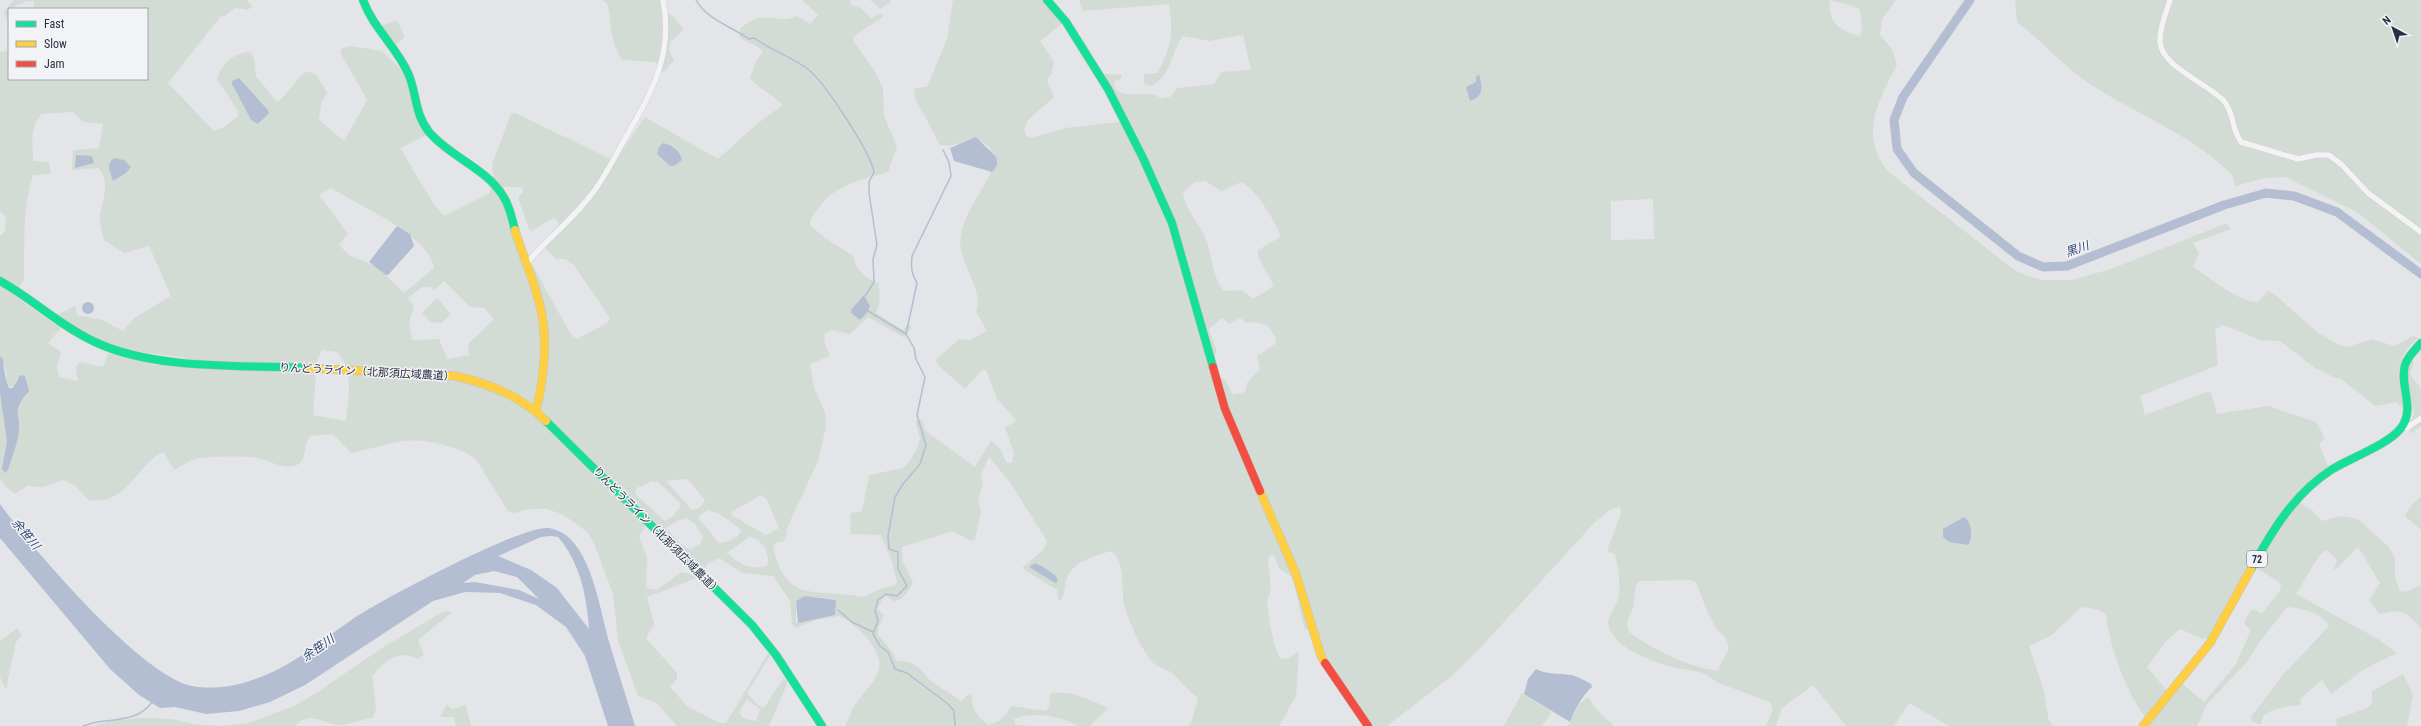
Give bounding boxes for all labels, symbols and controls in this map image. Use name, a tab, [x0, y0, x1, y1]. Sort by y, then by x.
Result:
legend	[8, 8, 148, 80]
north arrow	[2373, 8, 2413, 48]
text: N	[2380, 13, 2394, 28]
text: Fast	[44, 17, 65, 31]
text: Slow	[44, 37, 67, 51]
text: Jam	[44, 57, 65, 71]
water label: 黒川	[2063, 238, 2093, 260]
street label: りんどうライン（北那須広域農道）	[279, 361, 455, 383]
street label: りんどうライン（北那須広域農道）	[590, 464, 724, 598]
water label: 余笹川	[9, 516, 44, 554]
road number: 72	[2247, 551, 2267, 567]
water label: 余笹川	[299, 631, 338, 664]

